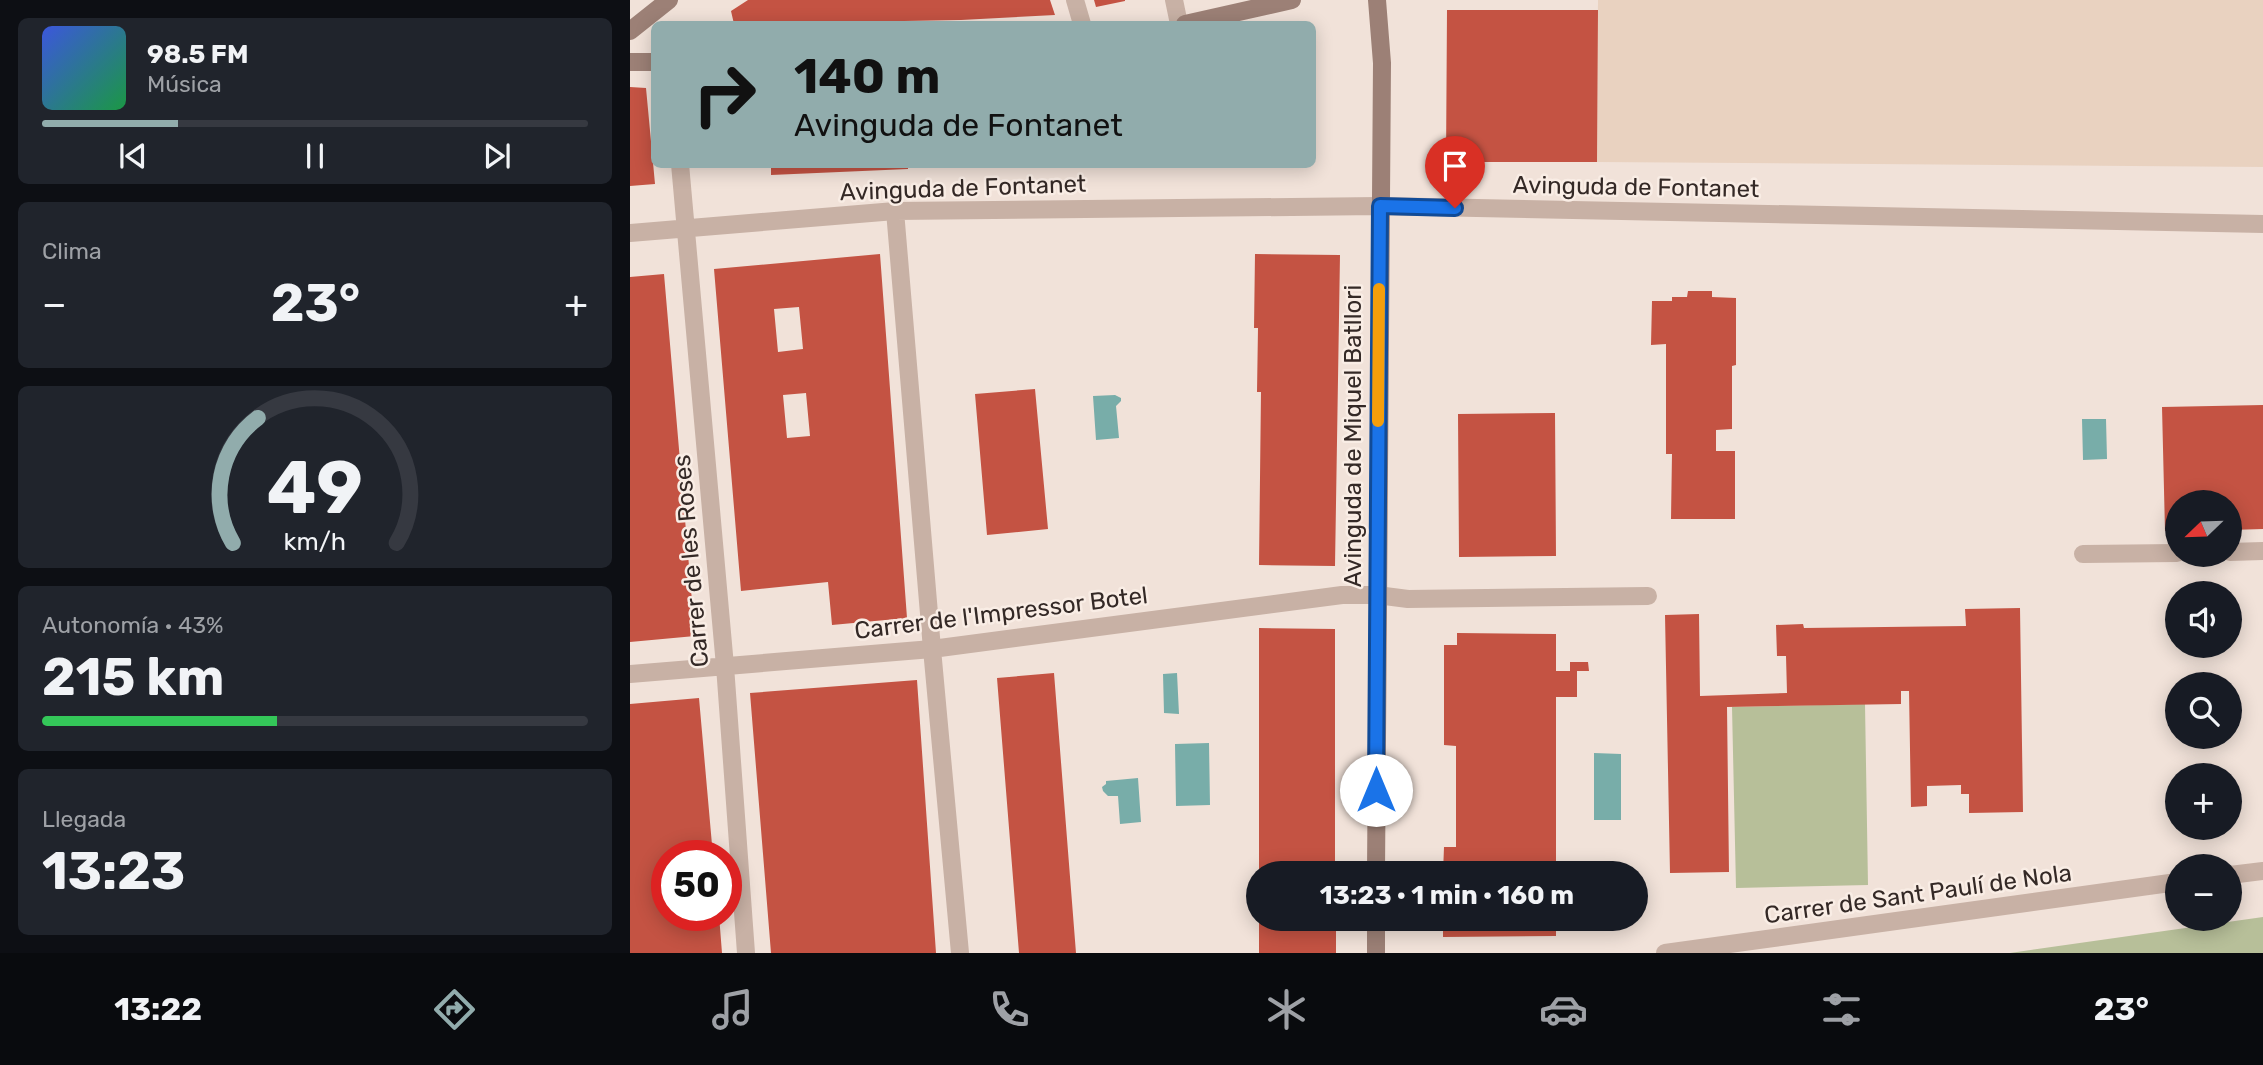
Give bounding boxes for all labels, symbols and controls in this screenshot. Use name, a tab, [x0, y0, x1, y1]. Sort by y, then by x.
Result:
text: 98.5 FM	[147, 39, 248, 70]
text: 140 m	[794, 47, 940, 105]
icon: right	[679, 49, 770, 140]
text: Música	[147, 70, 222, 98]
text: Avinguda de Fontanet	[794, 106, 1123, 144]
pin	[1425, 136, 1485, 208]
icon: previous	[114, 137, 152, 175]
icon: pause	[296, 137, 334, 175]
icon: next	[478, 137, 516, 175]
icon: arrive	[1436, 147, 1474, 185]
street label: Avinguda de Fontanet	[839, 170, 1087, 206]
street label: Avinguda de Fontanet	[1512, 171, 1760, 203]
text: Clima	[42, 237, 102, 265]
text: 23°	[271, 272, 360, 334]
text: −	[42, 281, 67, 327]
text: +	[564, 281, 588, 327]
street label: Avinguda de Miquel Batllori	[1339, 285, 1367, 587]
text: 49	[267, 445, 363, 531]
street label: Carrer de les Roses	[668, 453, 714, 669]
north arrow	[2165, 490, 2242, 567]
map controls	[2165, 490, 2242, 931]
text: km/h	[284, 526, 346, 555]
street label: Carrer de l'Impressor Botel	[853, 581, 1149, 645]
button: sound	[2165, 581, 2242, 658]
text: Autonomía · 43%	[42, 611, 224, 639]
text: 215 km	[42, 646, 224, 708]
button: search	[2165, 672, 2242, 749]
position arrow	[1339, 753, 1413, 827]
button: +	[2165, 763, 2242, 840]
text: Llegada	[42, 805, 126, 833]
text: 13:23	[42, 840, 185, 902]
speed limit sign: 50	[651, 840, 742, 931]
button: −	[2165, 854, 2242, 931]
street label: Carrer de Sant Paulí de Nola	[1763, 859, 2073, 929]
text: 13:23 · 1 min · 160 m	[1320, 880, 1574, 911]
icon: directions	[430, 985, 479, 1034]
icon: music	[708, 985, 757, 1034]
icon: phone	[985, 985, 1034, 1034]
icon: climate	[1262, 985, 1311, 1034]
icon: car	[1539, 985, 1588, 1034]
icon: filters	[1817, 985, 1866, 1034]
text: 13:22	[114, 990, 202, 1028]
text: 23°	[2094, 990, 2149, 1028]

